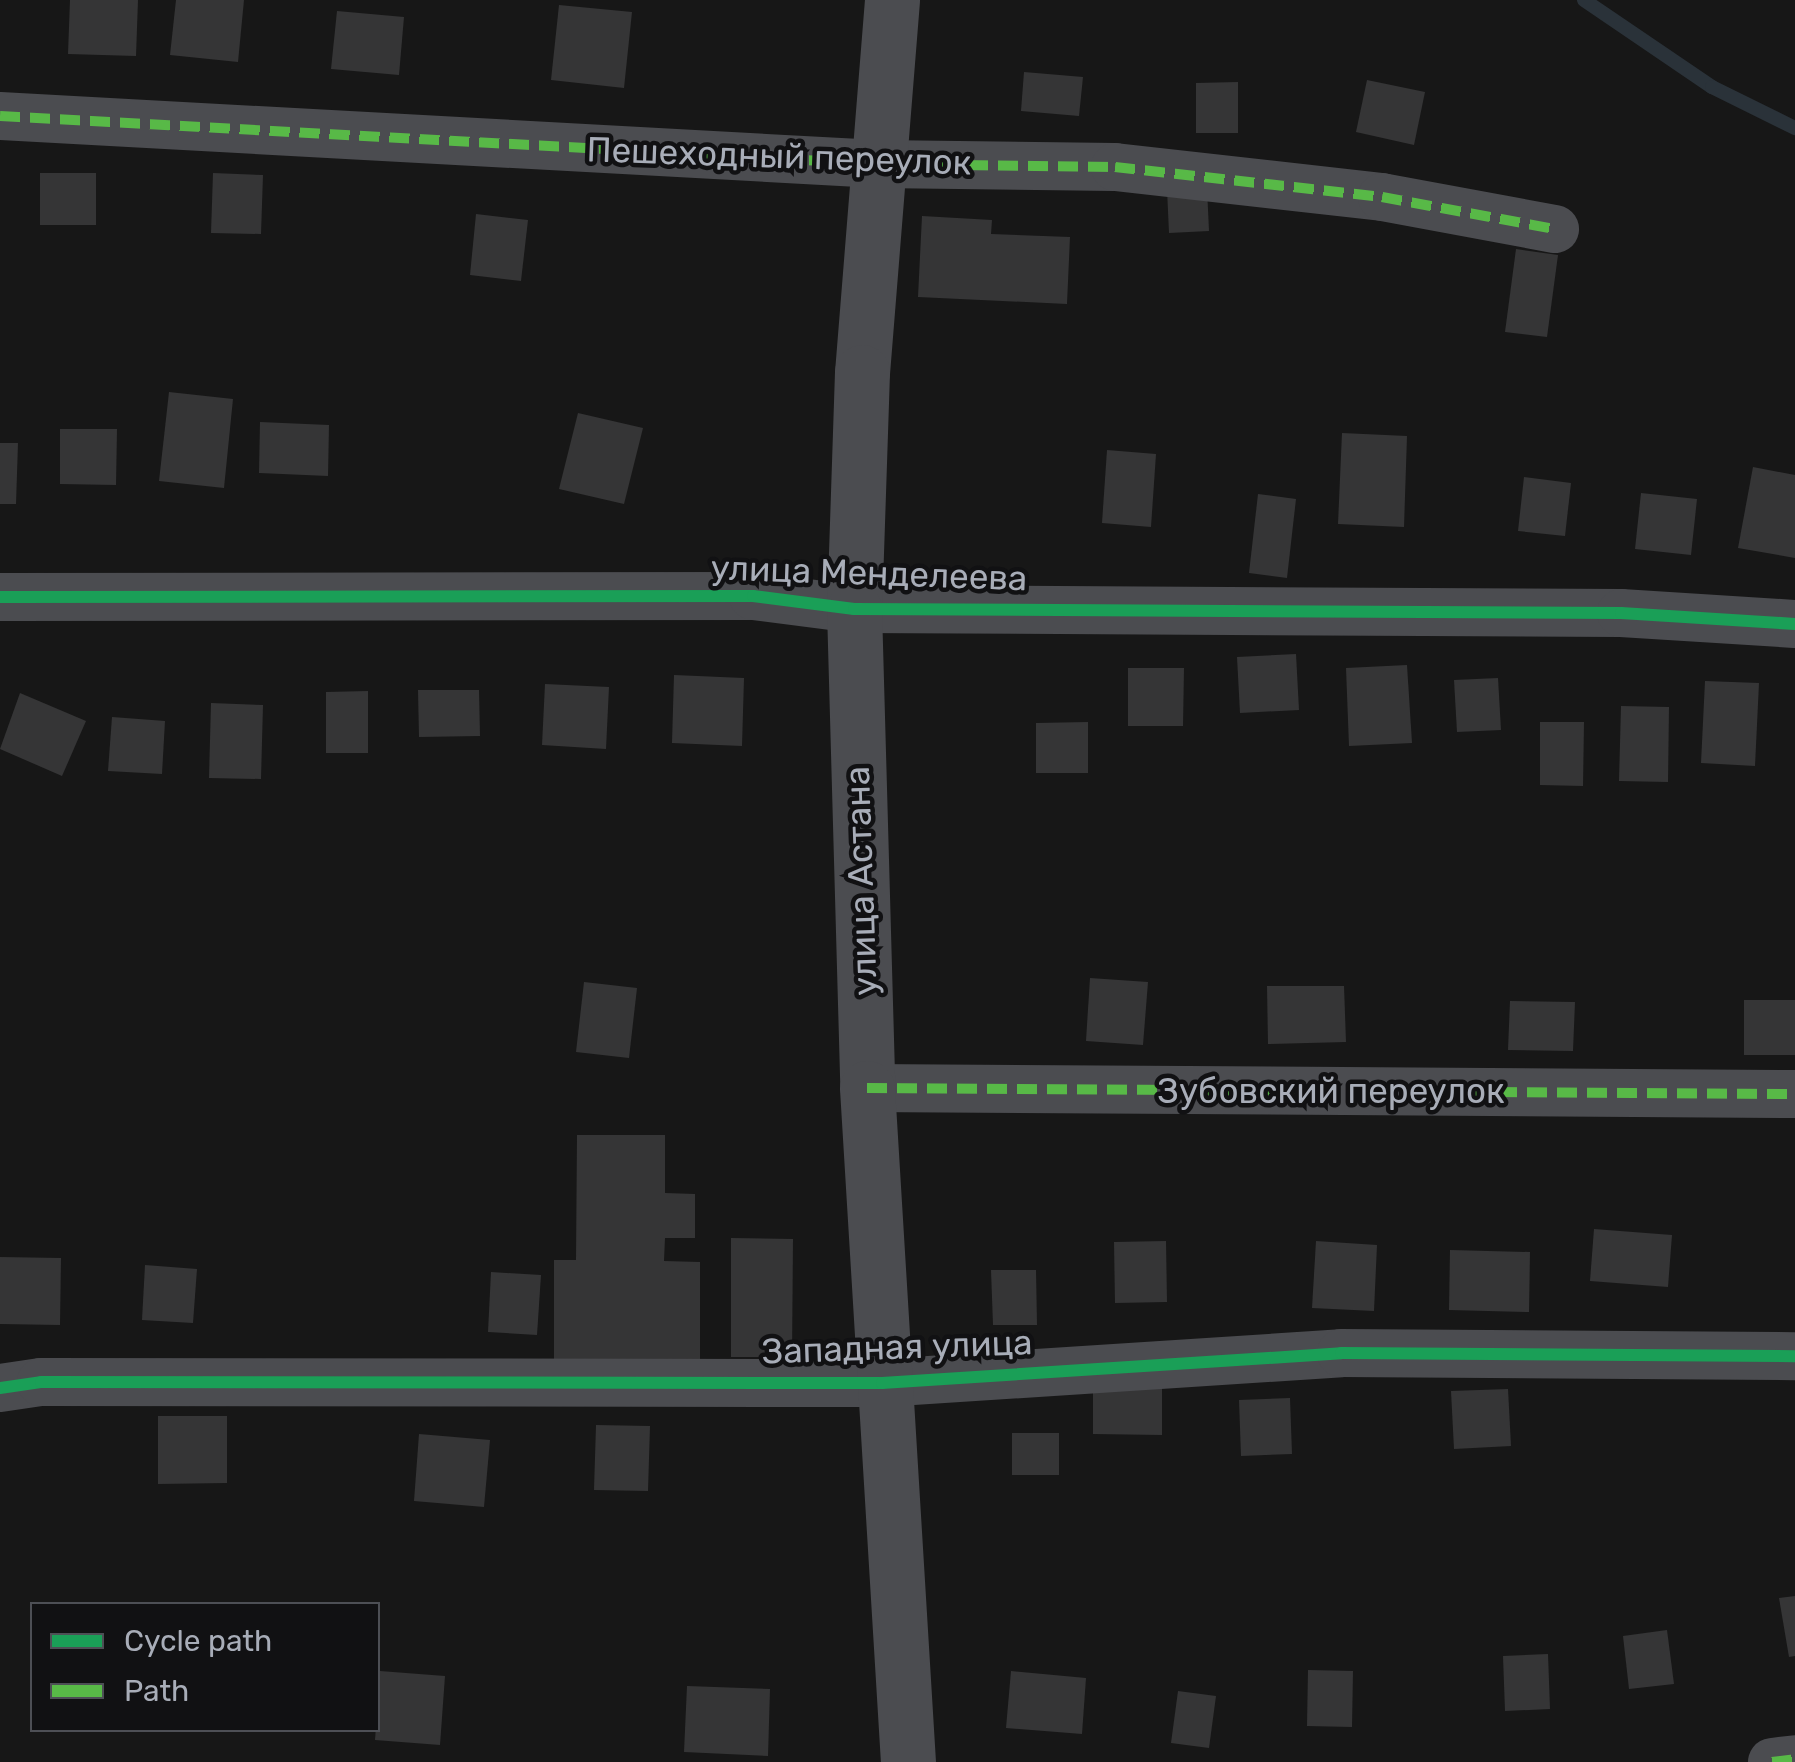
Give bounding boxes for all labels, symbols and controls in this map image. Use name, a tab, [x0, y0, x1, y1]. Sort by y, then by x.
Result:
street label: Пешеходный переулок	[586, 128, 972, 184]
street label: улица Менделеева	[710, 546, 1028, 600]
street label: улица Астана	[836, 765, 886, 997]
street label: Зубовский переулок	[1157, 1070, 1505, 1112]
street label: Западная улица	[761, 1321, 1033, 1373]
legend	[30, 1602, 380, 1732]
text: Cycle path	[124, 1623, 272, 1659]
text: Path	[124, 1673, 189, 1709]

